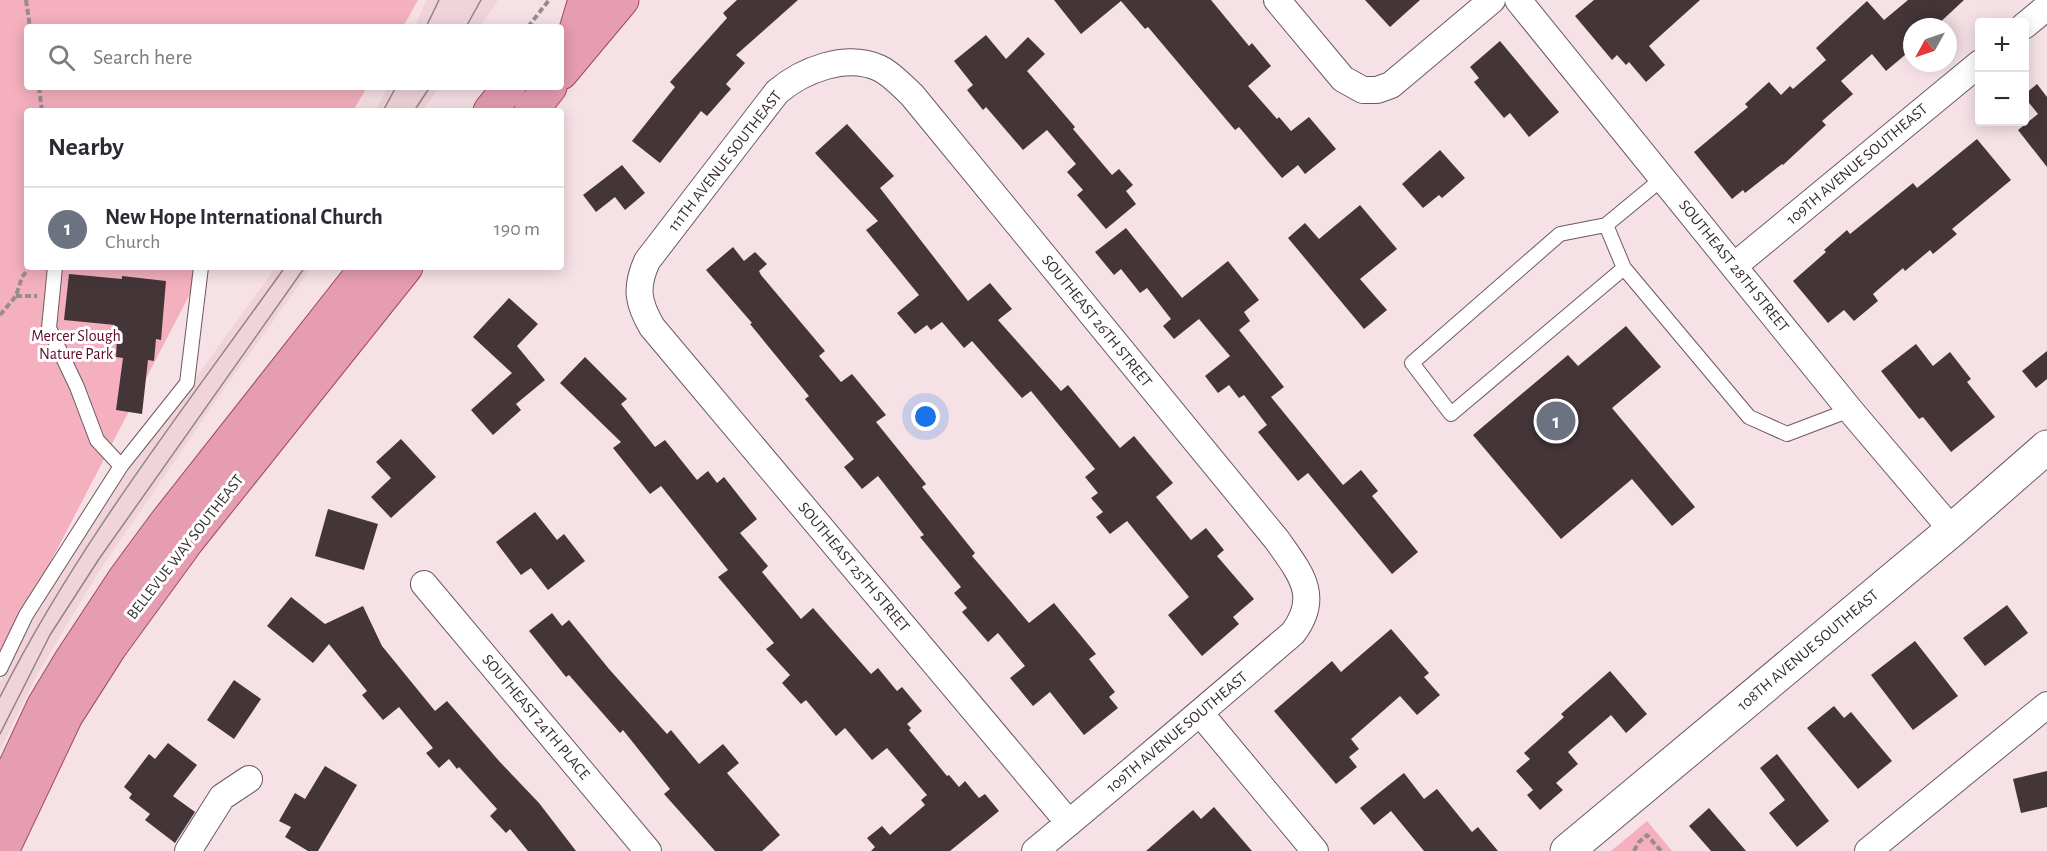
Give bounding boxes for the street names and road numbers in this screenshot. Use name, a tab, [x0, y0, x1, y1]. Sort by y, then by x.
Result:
street label: 111TH AVENUE SOUTHEAST	[665, 88, 785, 234]
street label: 109TH AVENUE SOUTHEAST	[1784, 100, 1931, 227]
street label: SOUTHEAST 28TH STREET	[1676, 197, 1792, 335]
street label: SOUTHEAST 26TH STREET	[1039, 252, 1155, 390]
street label: BELLEVUE WAY SOUTHEAST	[124, 471, 246, 622]
street label: SOUTHEAST 25TH STREET	[795, 499, 913, 635]
street label: 108TH AVENUE SOUTHEAST	[1734, 586, 1882, 713]
street label: SOUTHEAST 24TH PLACE	[479, 651, 593, 783]
street label: 109TH AVENUE SOUTHEAST	[1104, 668, 1251, 795]

